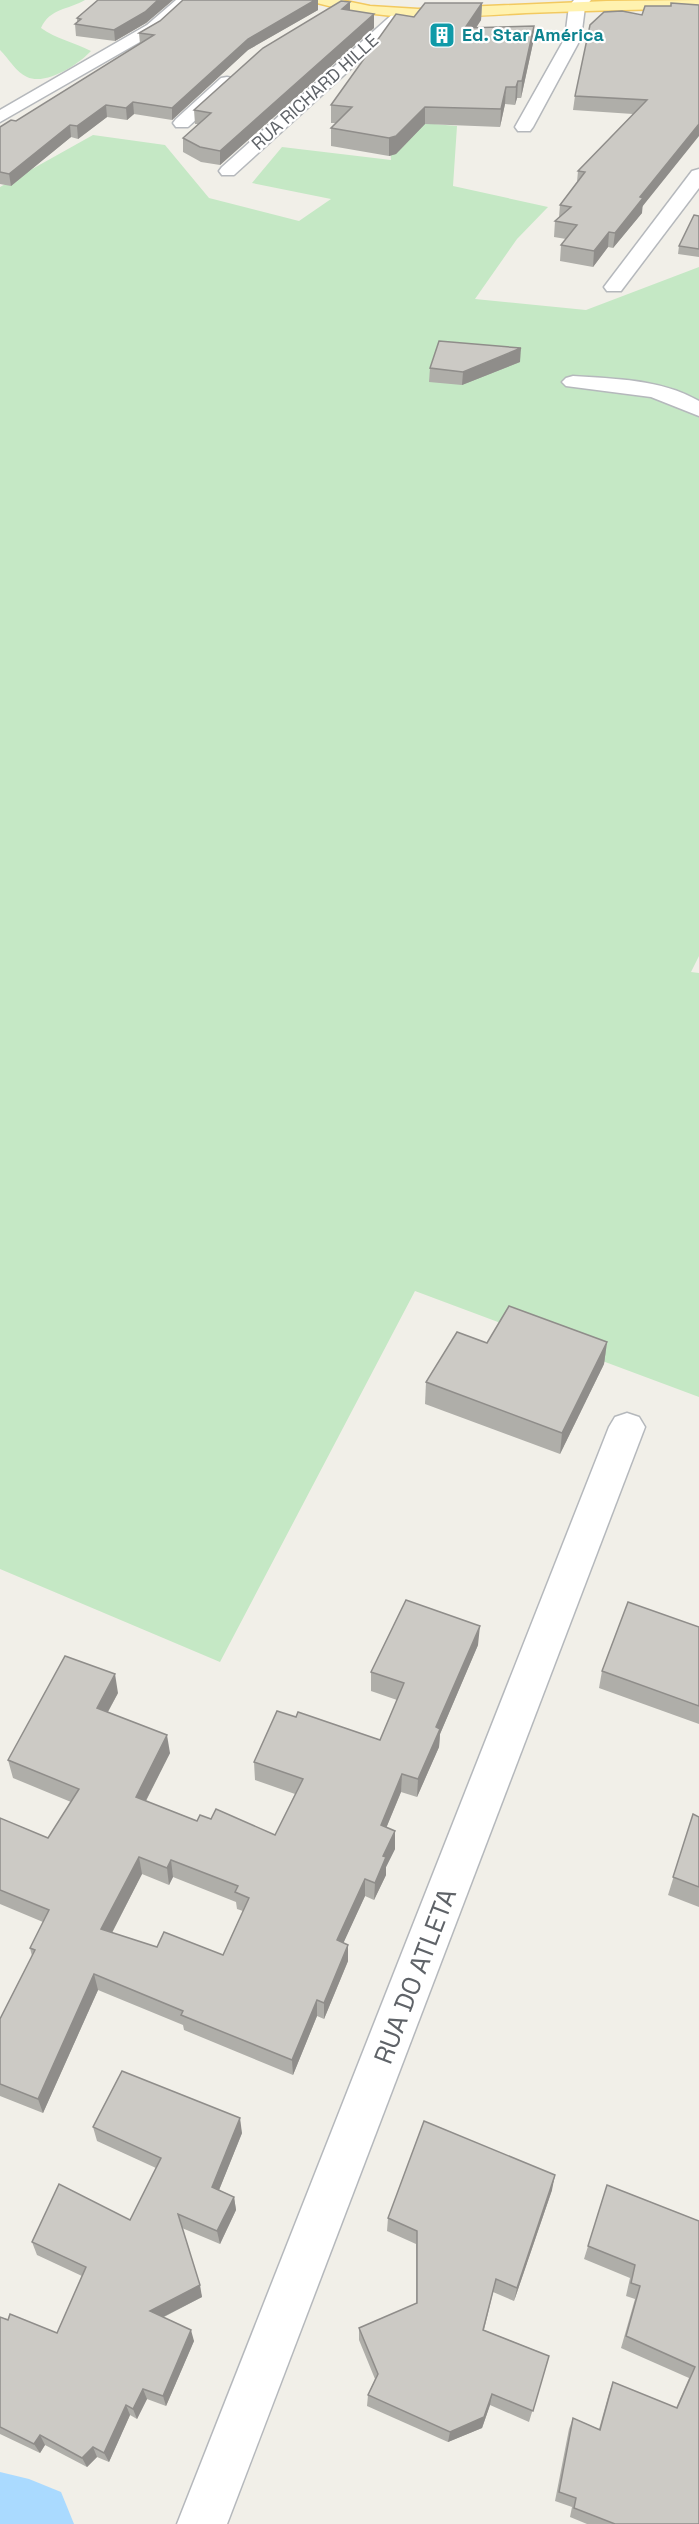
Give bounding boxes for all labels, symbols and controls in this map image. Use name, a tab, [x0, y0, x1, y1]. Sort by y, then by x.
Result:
building icon: Ed. Star América	[427, 20, 457, 50]
place label: Ed. Star América	[462, 23, 604, 46]
street label: RUA RICHARD HILLE	[246, 28, 383, 155]
street label: RUA DO ATLETA	[366, 1883, 464, 2069]

